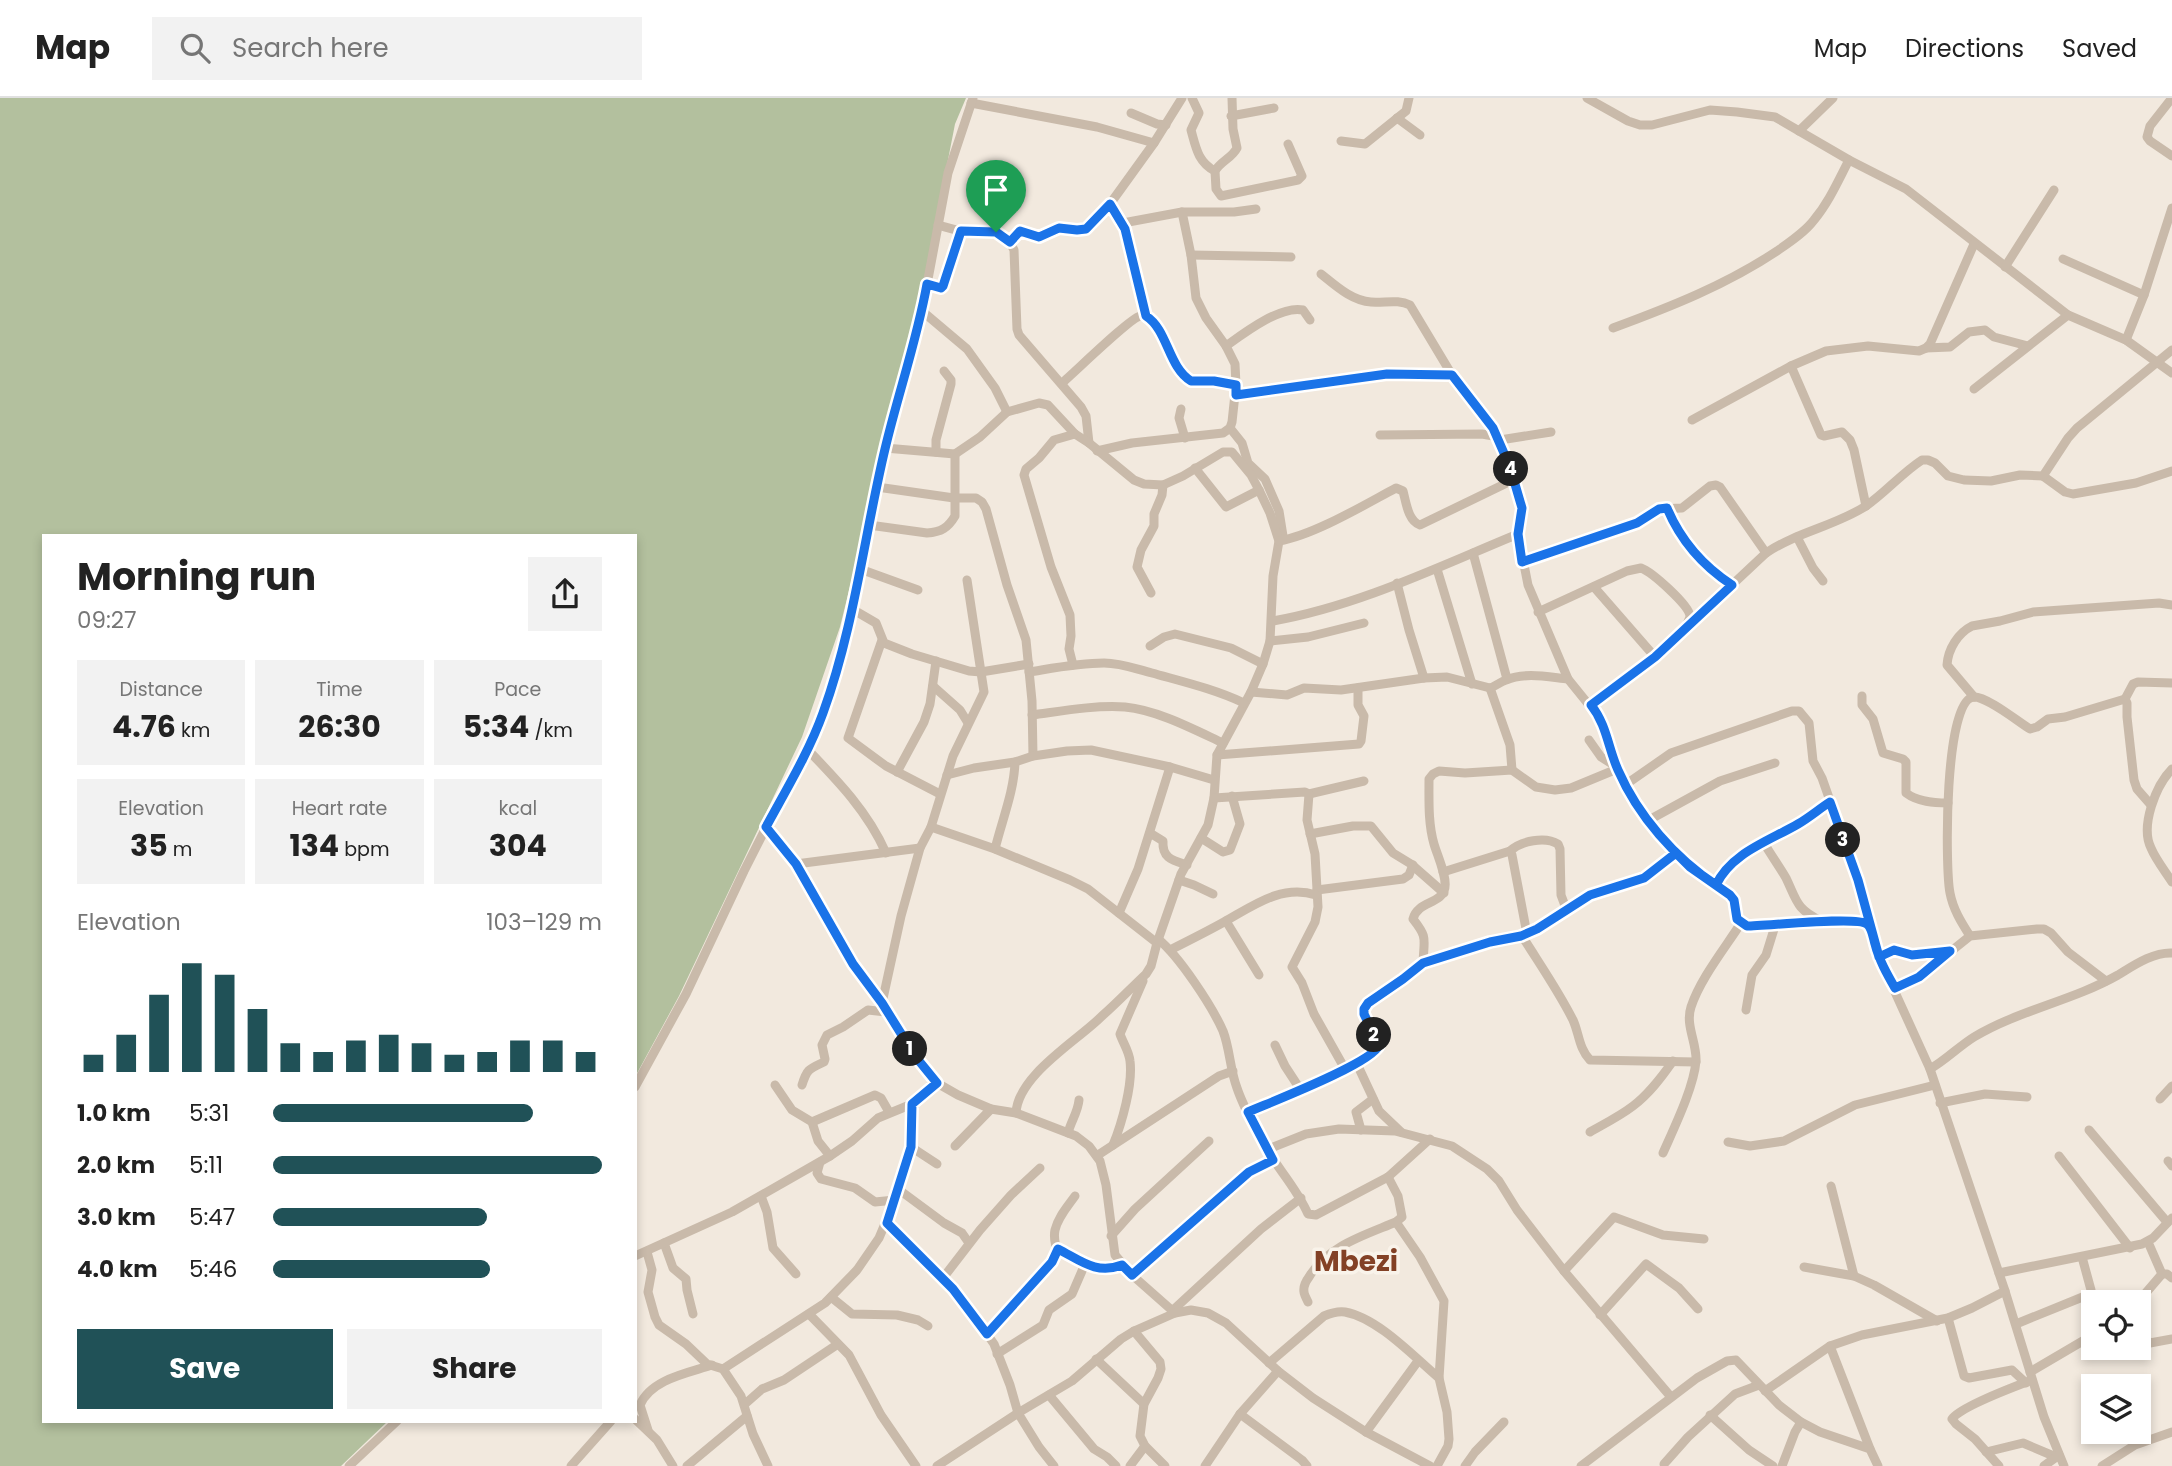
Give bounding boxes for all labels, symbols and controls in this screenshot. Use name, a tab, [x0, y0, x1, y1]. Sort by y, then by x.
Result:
search box	[152, 17, 642, 80]
text: Map	[35, 24, 110, 71]
icon: search	[176, 29, 214, 67]
text: Search here	[232, 30, 389, 66]
text: Map	[1814, 32, 1867, 65]
text: Directions	[1905, 32, 2024, 65]
text: Saved	[2062, 32, 2137, 65]
pin	[966, 160, 1026, 232]
icon: arrive	[977, 171, 1015, 209]
pin: 4	[1494, 452, 1528, 486]
text: 4	[1504, 455, 1517, 482]
text: Morning run	[77, 550, 316, 603]
button: share	[528, 557, 602, 631]
text: 09:27	[77, 604, 137, 636]
text: Distance	[120, 676, 203, 703]
text: Time	[316, 676, 363, 703]
text: Pace	[494, 676, 541, 703]
text: 4.76	[112, 705, 176, 748]
text: 26:30	[298, 705, 381, 748]
text: 5:34	[463, 705, 529, 748]
text: km	[176, 717, 210, 744]
text: /km	[529, 717, 573, 744]
text: Elevation	[118, 795, 204, 822]
text: Heart rate	[292, 795, 387, 822]
text: kcal	[498, 795, 537, 822]
pin: 3	[1826, 822, 1860, 858]
text: 35	[130, 824, 168, 867]
text: 134	[289, 824, 339, 867]
text: 304	[489, 824, 547, 867]
text: 3	[1837, 826, 1848, 853]
text: m	[168, 836, 192, 863]
text: bpm	[339, 836, 390, 863]
text: Elevation	[77, 906, 181, 938]
text: 103–129 m	[486, 906, 602, 938]
pin: 2	[1356, 1018, 1392, 1052]
text: 2	[1368, 1021, 1379, 1048]
pin: 1	[892, 1032, 928, 1066]
text: 1	[906, 1035, 913, 1062]
text: 1.0 km	[77, 1097, 151, 1129]
text: 5:31	[189, 1097, 229, 1129]
text: 2.0 km	[77, 1149, 155, 1181]
text: 5:11	[189, 1149, 223, 1181]
text: 3.0 km	[77, 1201, 156, 1233]
text: 5:47	[189, 1201, 235, 1233]
district label: Mbezi	[1314, 1242, 1398, 1281]
text: 4.0 km	[77, 1253, 158, 1285]
text: 5:46	[189, 1253, 237, 1285]
map controls	[2081, 1290, 2151, 1444]
button: locate	[2081, 1290, 2151, 1360]
button: Save	[77, 1329, 333, 1409]
button: Share	[347, 1329, 602, 1409]
button: layers	[2081, 1374, 2151, 1444]

